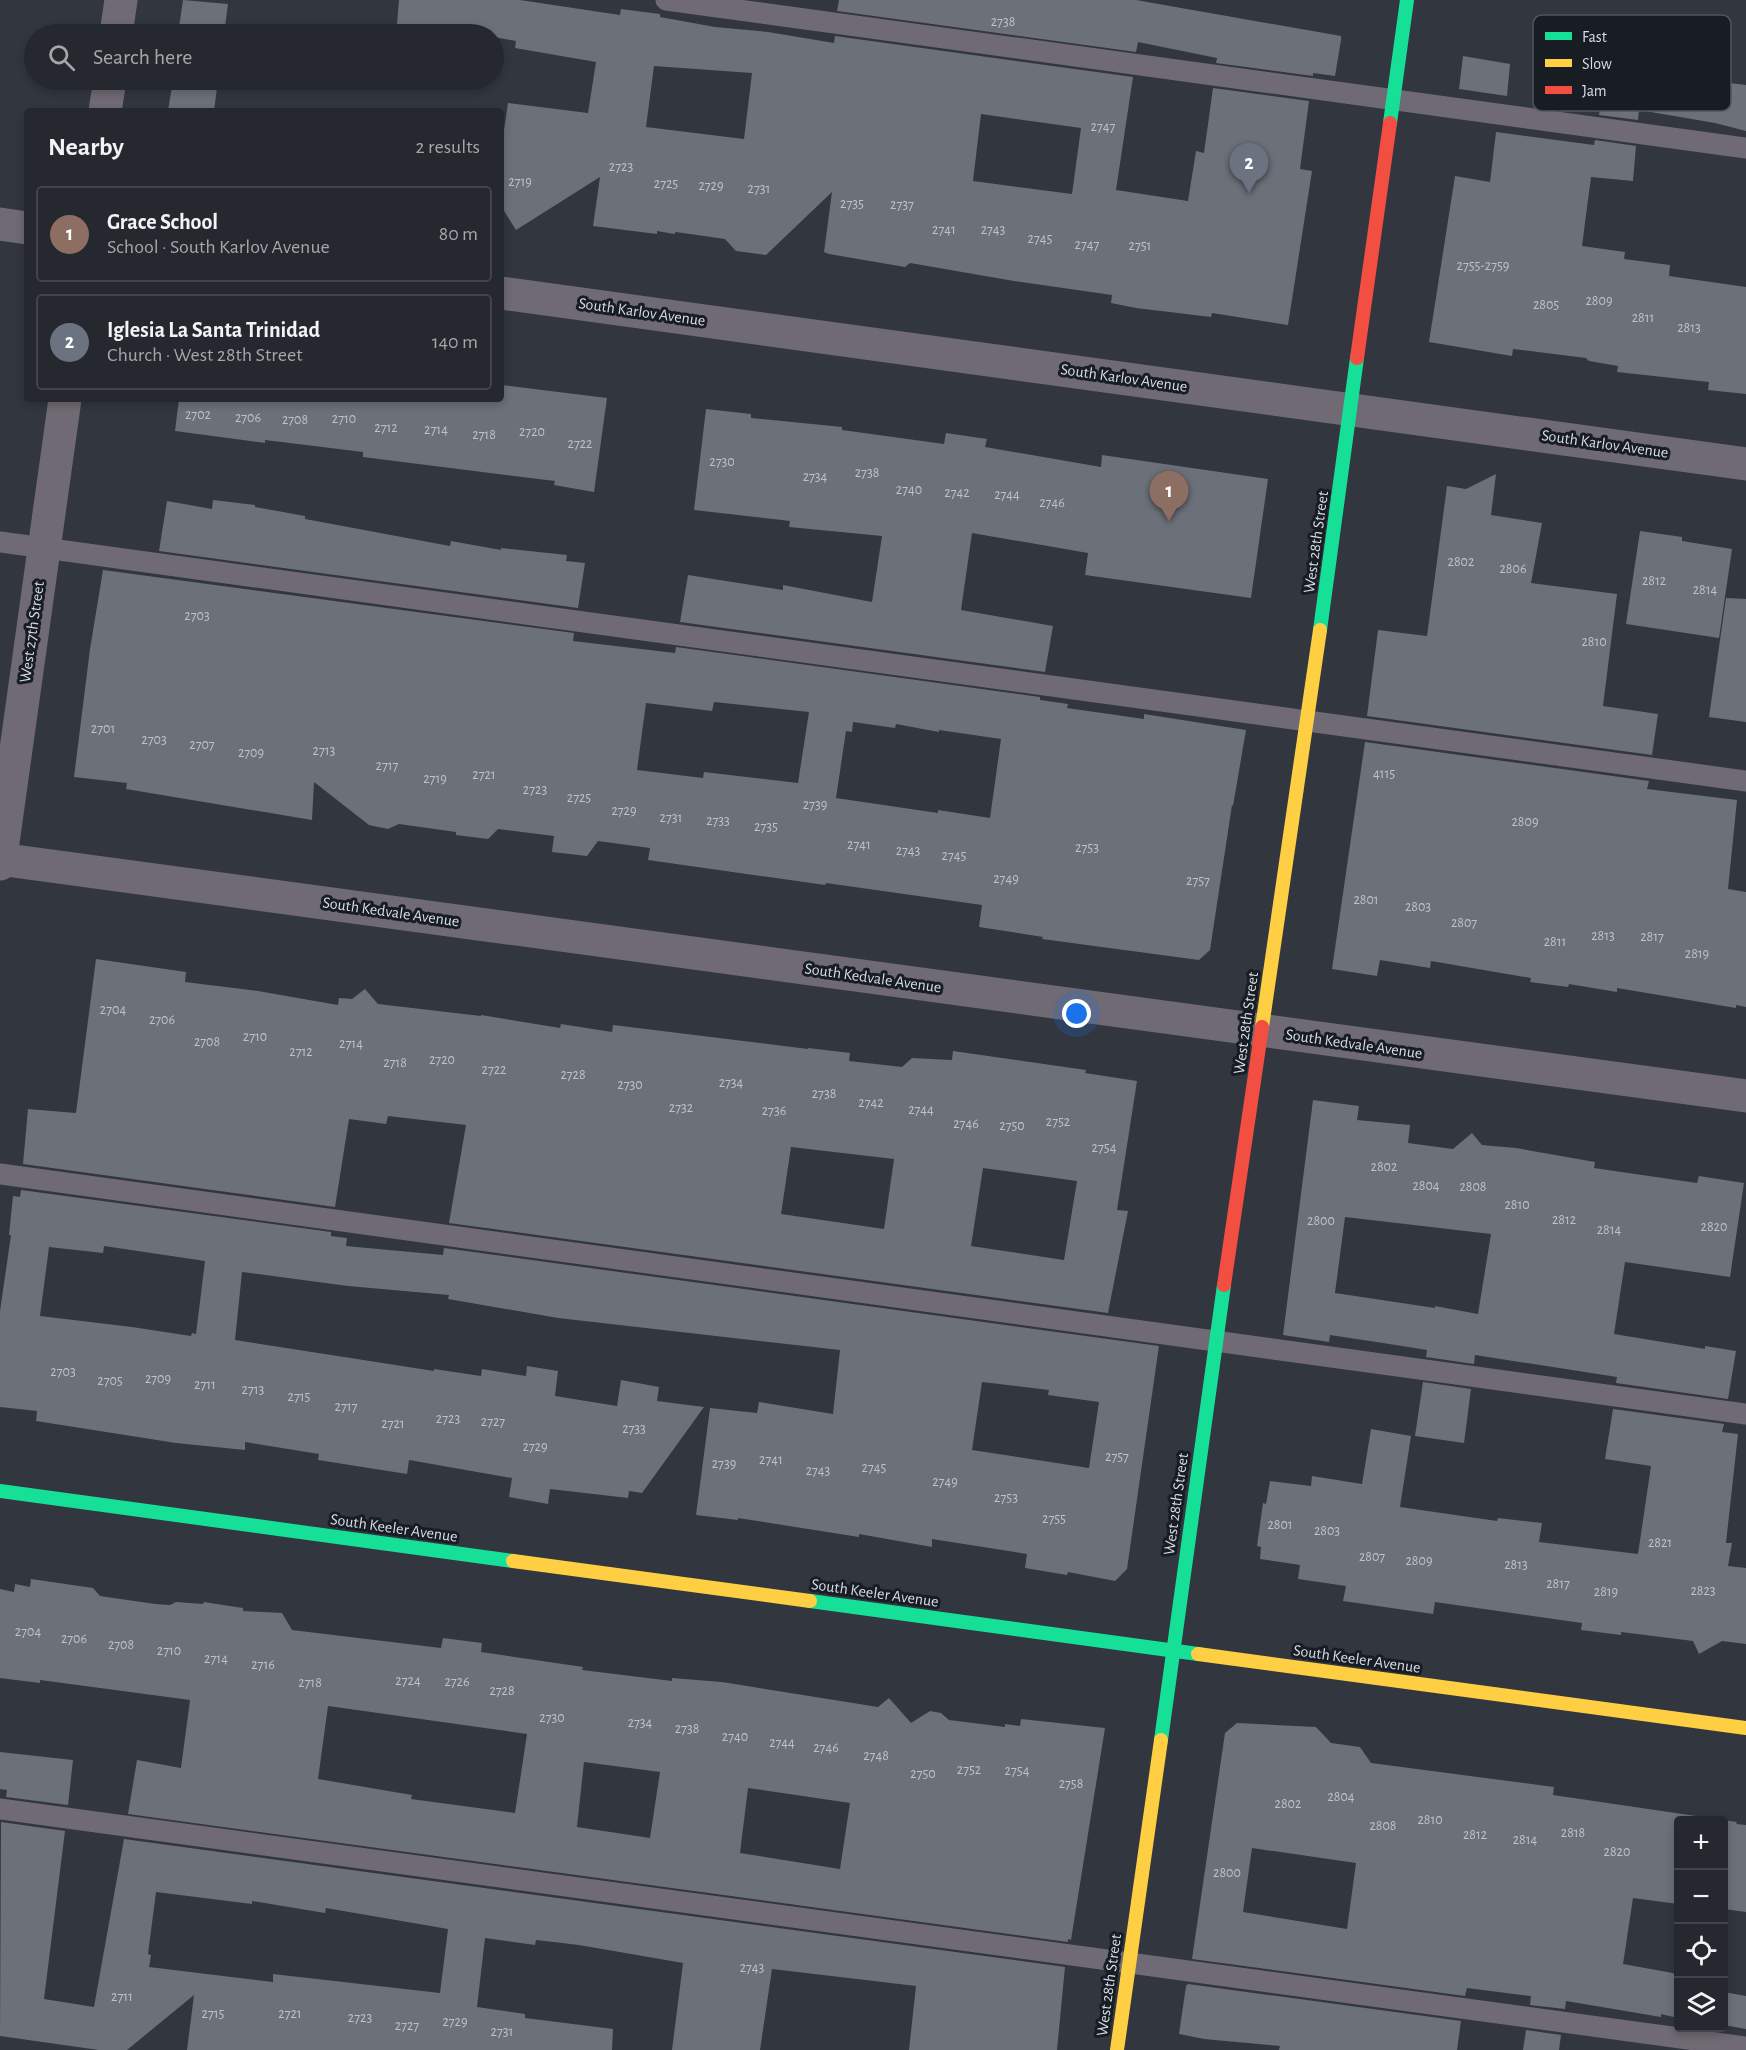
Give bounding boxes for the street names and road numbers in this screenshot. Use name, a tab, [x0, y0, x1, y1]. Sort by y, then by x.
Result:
street label: South Karlov Avenue	[578, 295, 706, 329]
street label: South Karlov Avenue	[1060, 361, 1188, 395]
street label: South Karlov Avenue	[1541, 427, 1669, 461]
street label: West 28th Street	[1301, 490, 1331, 594]
street label: West 27th Street	[17, 580, 47, 684]
street label: South Kedvale Avenue	[322, 894, 460, 930]
street label: South Kedvale Avenue	[804, 960, 942, 996]
street label: West 28th Street	[1231, 971, 1261, 1075]
street label: South Kedvale Avenue	[1285, 1026, 1423, 1062]
street label: West 28th Street	[1161, 1452, 1191, 1556]
street label: South Keeler Avenue	[329, 1511, 459, 1545]
street label: South Keeler Avenue	[810, 1576, 940, 1610]
street label: South Keeler Avenue	[1292, 1642, 1422, 1676]
street label: West 28th Street	[1094, 1933, 1124, 2037]

